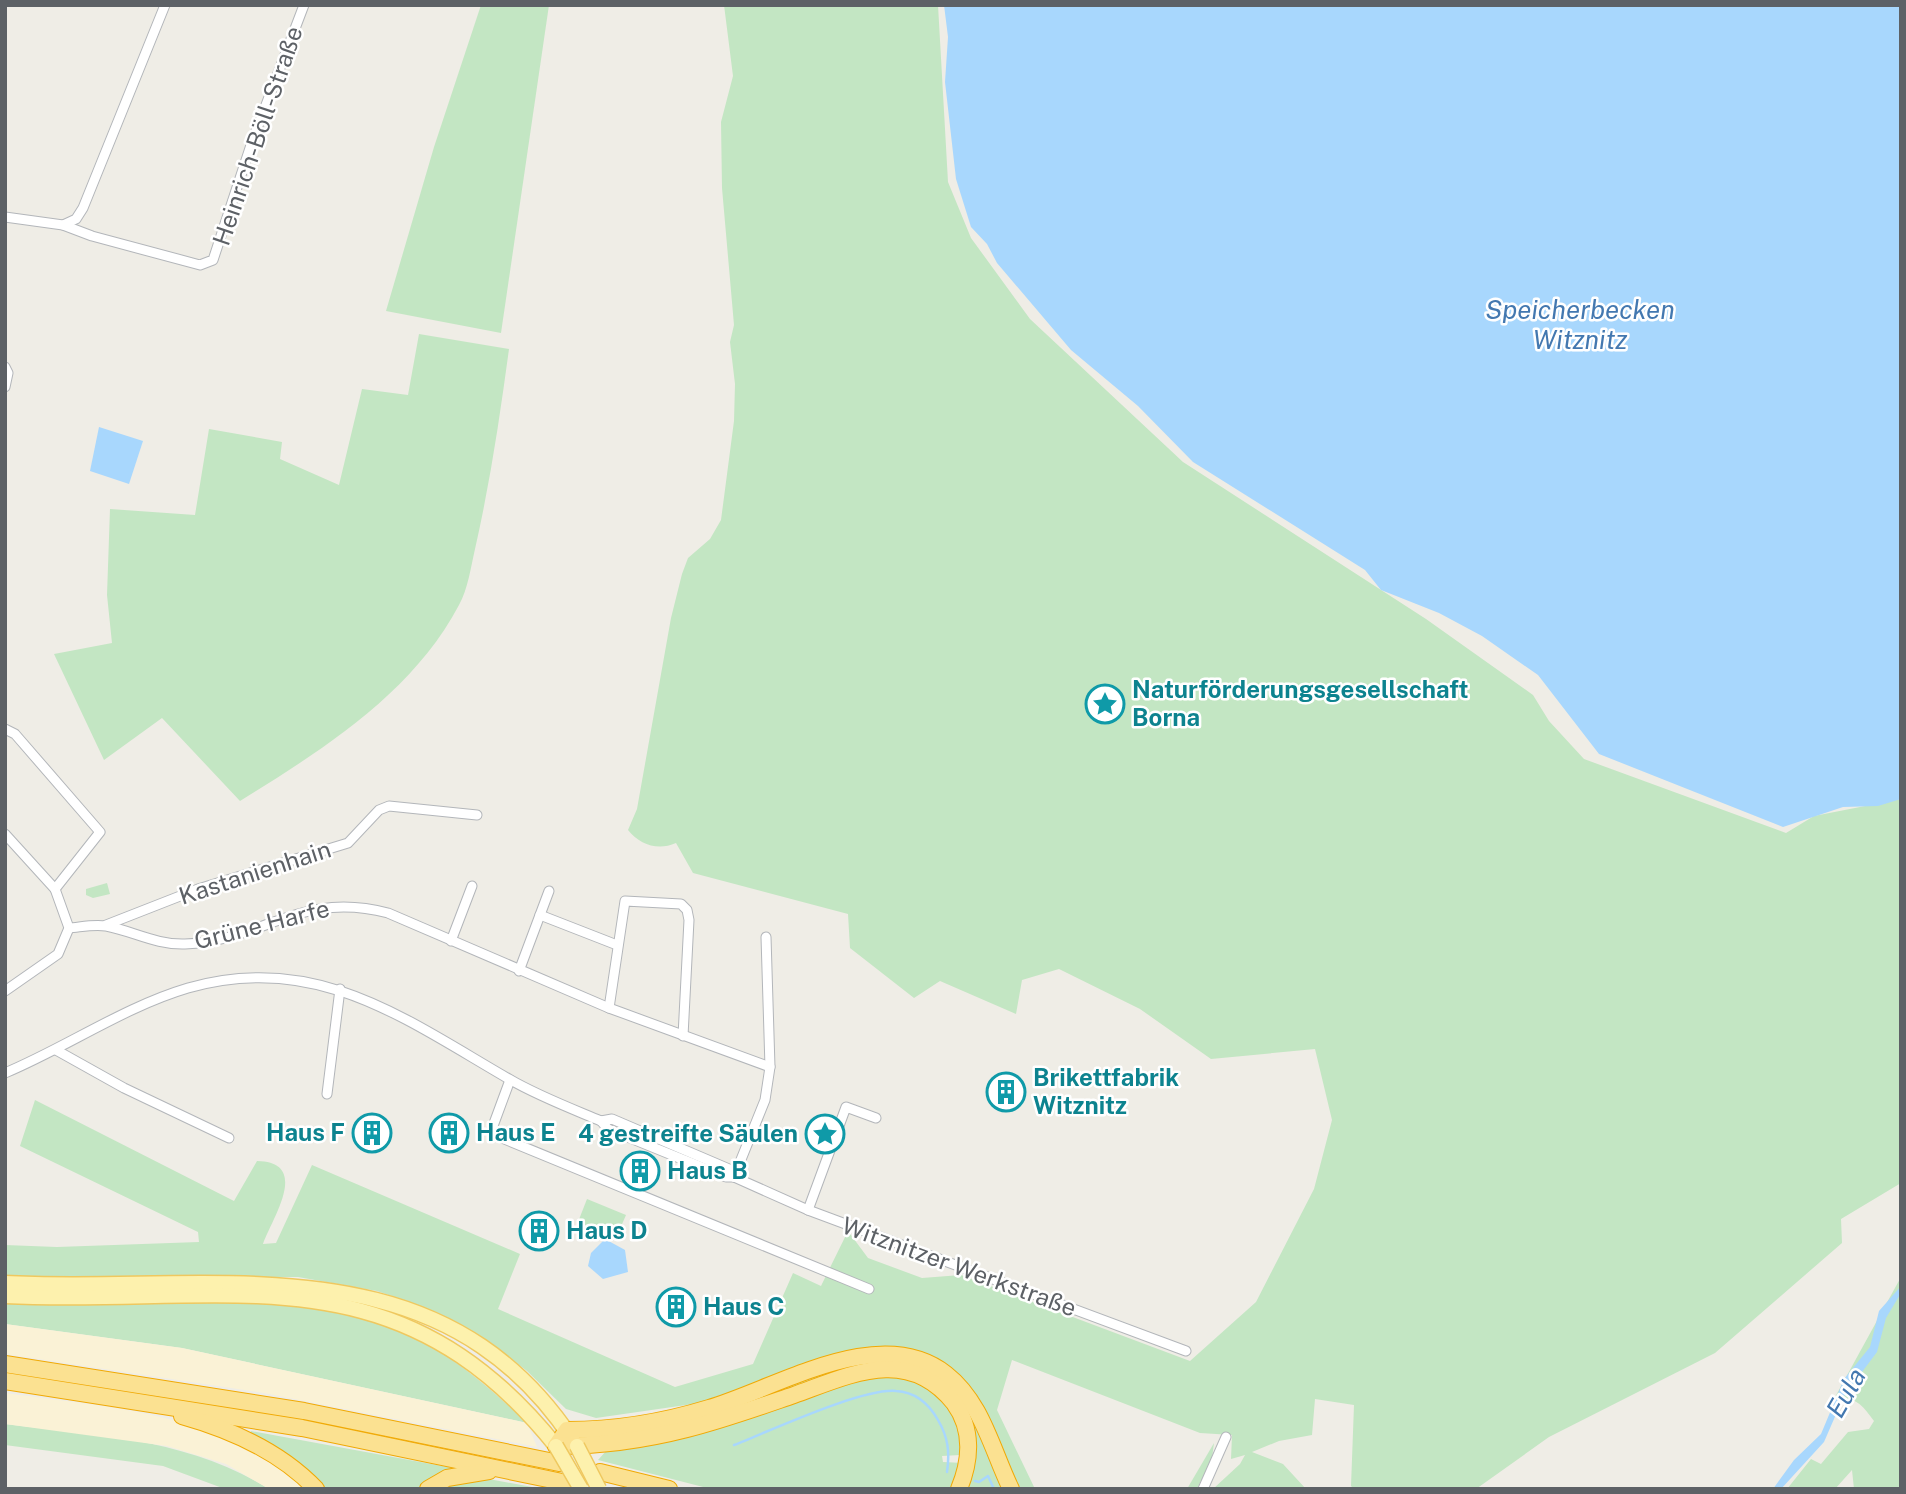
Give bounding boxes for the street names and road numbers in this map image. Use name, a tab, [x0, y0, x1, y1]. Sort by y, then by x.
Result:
street label: Heinrich-Böll-Straße	[206, 22, 308, 249]
street label: Kastanienhain	[175, 834, 334, 910]
street label: Grüne Harfe	[191, 894, 332, 954]
street label: Witznitzer Werkstraße	[838, 1211, 1080, 1322]

